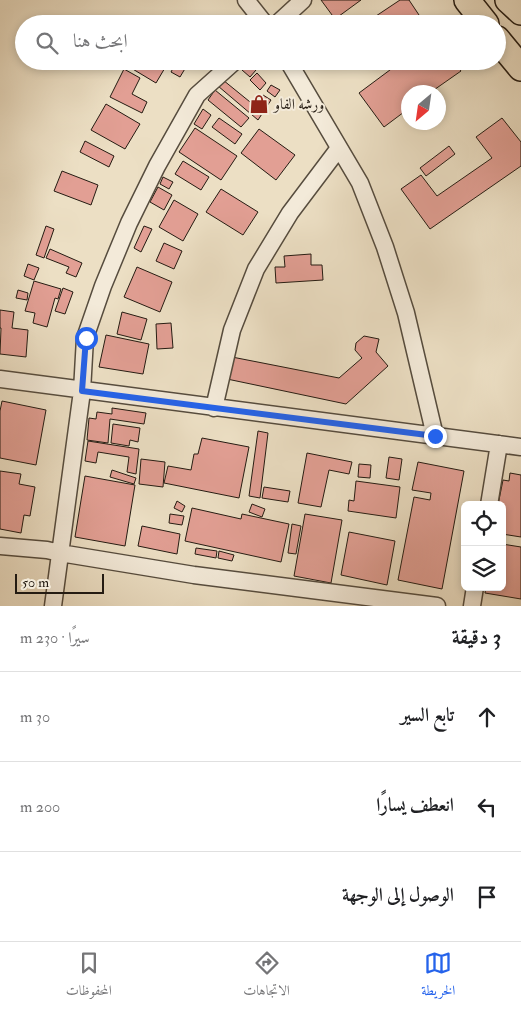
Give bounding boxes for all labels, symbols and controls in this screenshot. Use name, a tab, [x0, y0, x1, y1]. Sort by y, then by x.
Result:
search box	[15, 15, 506, 70]
icon: search	[33, 29, 61, 57]
text: ابحث هنا	[73, 29, 128, 53]
north arrow	[401, 85, 446, 130]
shop icon: ورشه الفاو	[248, 93, 270, 115]
place label: ورشه الفاو	[272, 95, 324, 114]
route start	[75, 327, 98, 350]
route end	[424, 425, 447, 448]
map controls	[461, 501, 506, 591]
button: locate	[461, 501, 506, 546]
button: layers	[461, 546, 506, 591]
scale bar	[15, 571, 104, 594]
text: 50 m	[22, 574, 49, 591]
text: 3 دقيقة	[452, 624, 501, 651]
text: سيرًا · 230 m	[20, 628, 89, 648]
text: تابع السير	[400, 703, 454, 727]
icon: ahead	[473, 703, 501, 731]
text: 30 m	[20, 707, 50, 727]
text: انعطف يسارًا	[376, 793, 454, 817]
icon: left	[473, 793, 501, 821]
text: 200 m	[20, 797, 60, 817]
text: الوصول إلى الوجهة	[342, 883, 454, 907]
icon: arrive	[473, 883, 501, 911]
tab: المحفوظات	[66, 949, 112, 1004]
tab: الاتجاهات	[243, 949, 290, 1004]
tab: الخريطة	[421, 949, 455, 1004]

